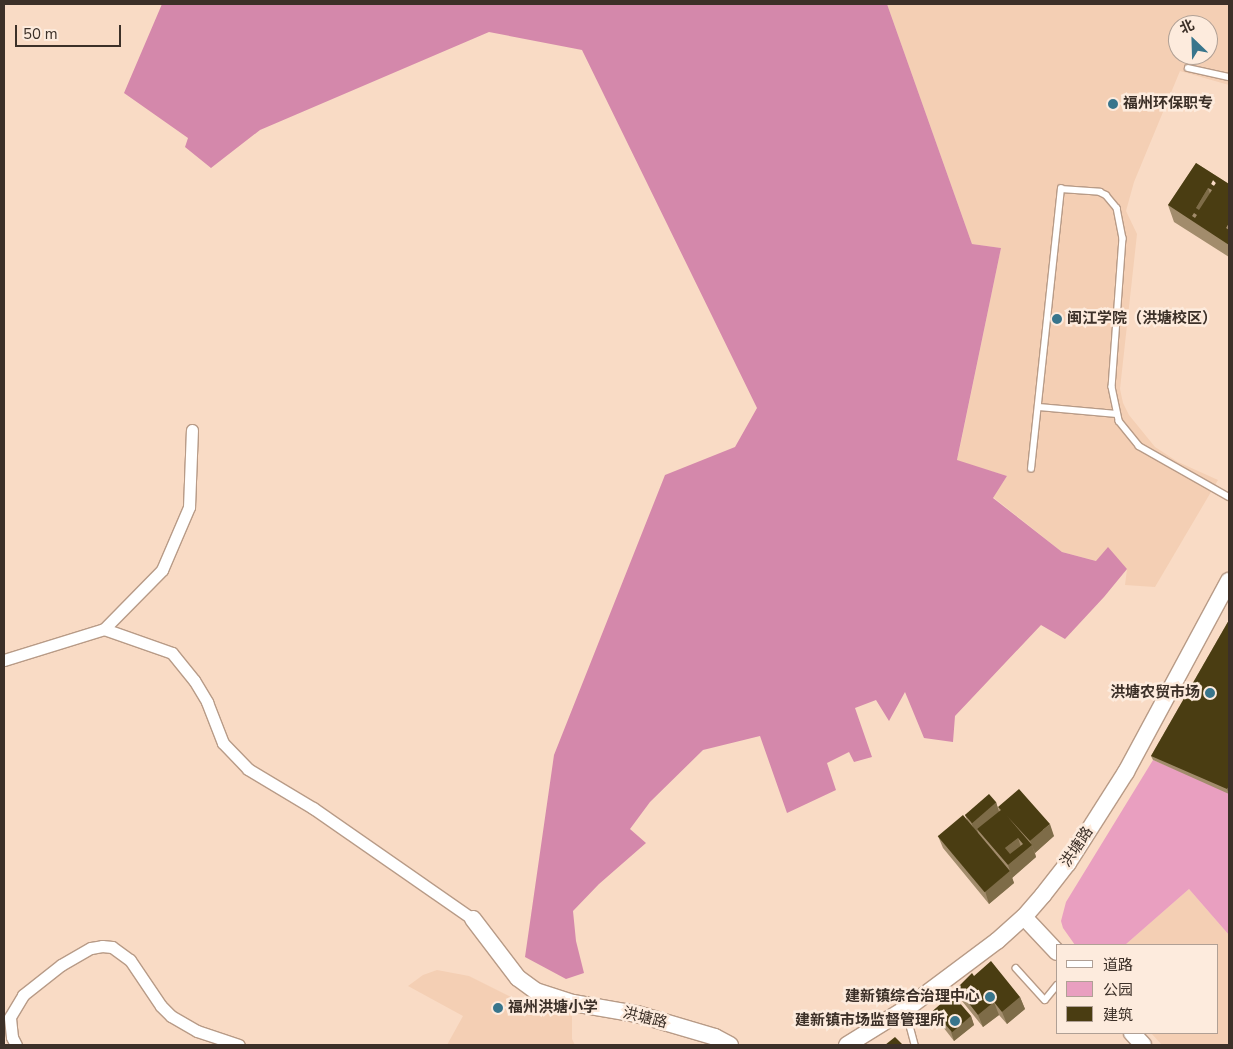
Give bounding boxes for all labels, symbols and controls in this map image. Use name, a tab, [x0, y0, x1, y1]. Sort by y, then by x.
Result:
scale bar	[18, 15, 124, 47]
north arrow	[1168, 15, 1218, 65]
text: 北	[1177, 15, 1197, 38]
text: 50 m	[23, 24, 58, 44]
place label: 福州环保职专	[1123, 95, 1213, 113]
marker: 福州环保职专	[1107, 98, 1119, 110]
place label: 闽江学院（洪塘校区）	[1067, 310, 1217, 328]
marker: 闽江学院（洪塘校区）	[1051, 313, 1063, 325]
place label: 洪塘农贸市场	[1110, 684, 1200, 702]
marker: 洪塘农贸市场	[1204, 687, 1216, 699]
street label: 洪塘路	[1057, 823, 1097, 871]
legend	[1056, 944, 1218, 1034]
text: 道路	[1103, 955, 1133, 975]
text: 公园	[1103, 980, 1133, 1000]
place label: 建新镇综合治理中心	[845, 988, 980, 1006]
marker: 建新镇综合治理中心	[984, 991, 996, 1003]
place label: 福州洪塘小学	[508, 999, 598, 1017]
marker: 福州洪塘小学	[492, 1002, 504, 1014]
street label: 洪塘路	[621, 1004, 669, 1032]
text: 建筑	[1103, 1005, 1133, 1025]
place label: 建新镇市场监督管理所	[795, 1012, 945, 1030]
marker: 建新镇市场监督管理所	[949, 1015, 961, 1027]

